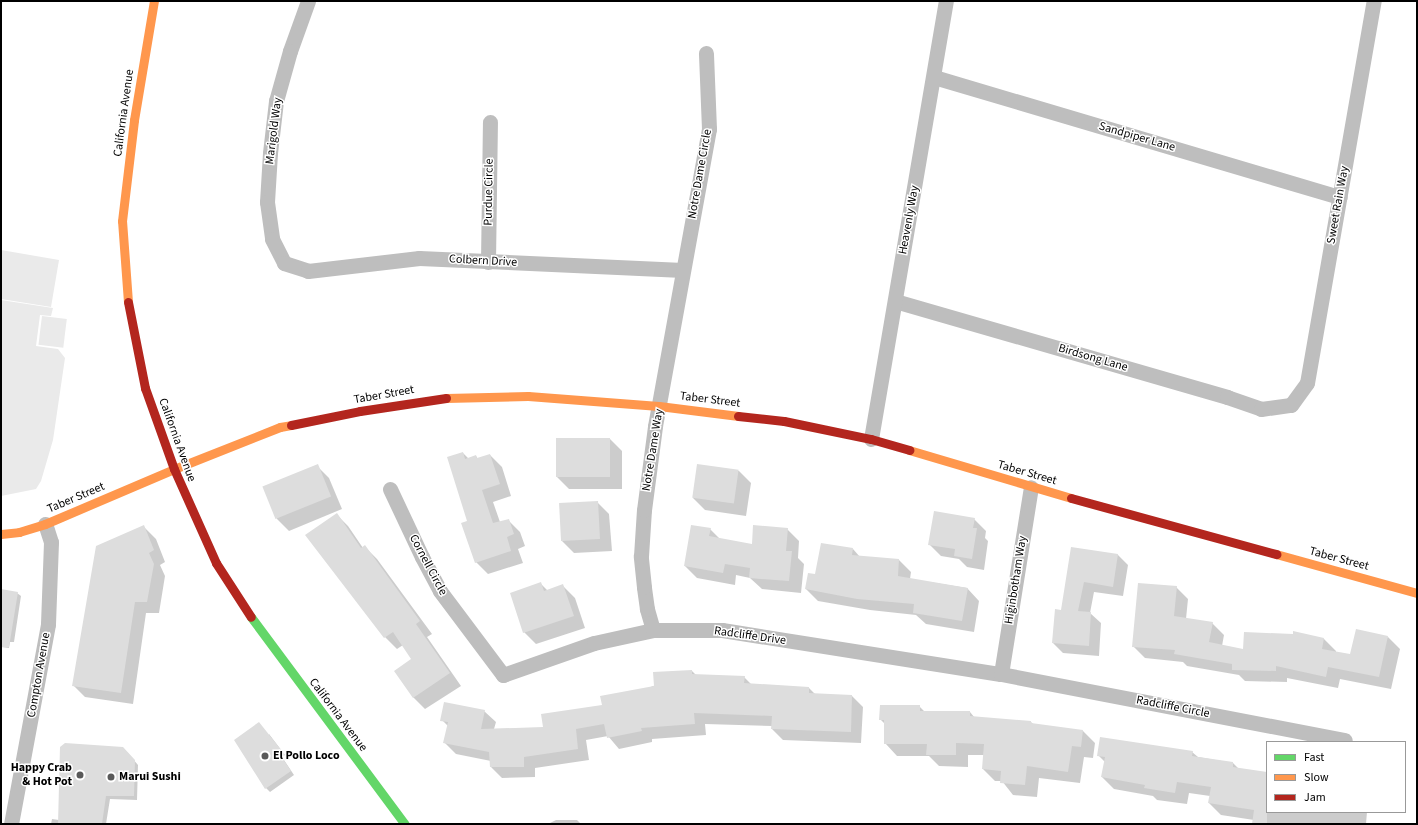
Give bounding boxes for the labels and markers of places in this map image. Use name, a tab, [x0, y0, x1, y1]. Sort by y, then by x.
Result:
place label: El Pollo Loco	[273, 749, 340, 763]
marker: El Pollo Loco	[260, 751, 270, 761]
place label: Happy Crab & Hot Pot	[11, 761, 72, 789]
marker: Happy Crab & Hot Pot	[75, 770, 85, 780]
place label: Marui Sushi	[119, 770, 181, 784]
marker: Marui Sushi	[106, 772, 116, 782]

